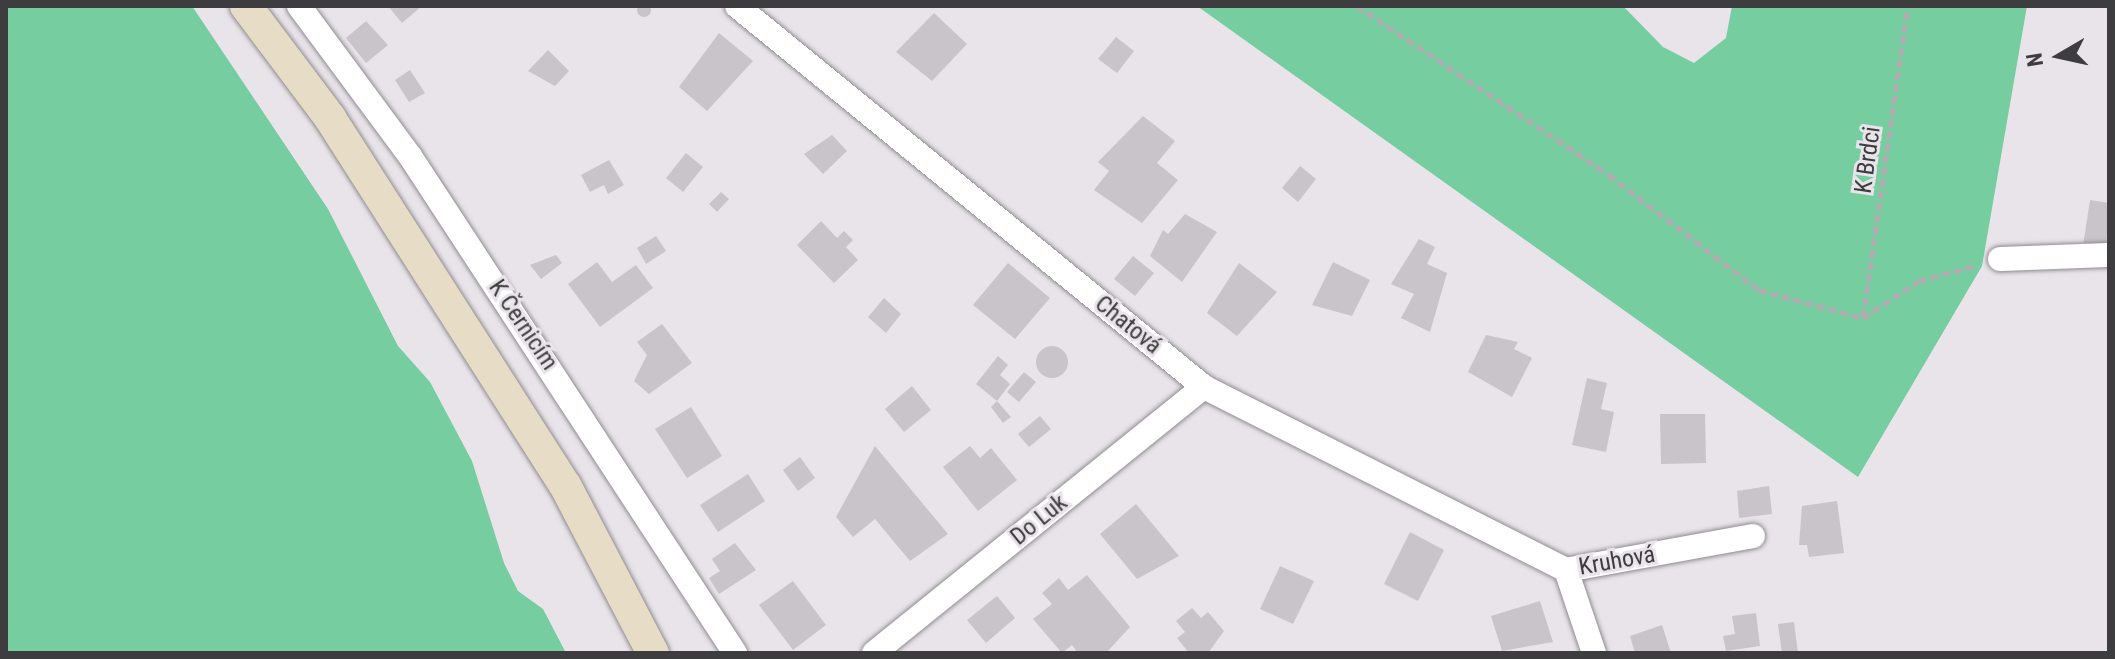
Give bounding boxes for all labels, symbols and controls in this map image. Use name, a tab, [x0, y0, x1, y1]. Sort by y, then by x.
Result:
north arrow	[2019, 16, 2099, 96]
text: N	[2021, 51, 2048, 68]
street label: K Brdci	[1849, 125, 1887, 195]
street label: K Černicím	[482, 274, 564, 376]
street label: Chatová	[1089, 290, 1167, 360]
street label: Do Luk	[1005, 488, 1073, 552]
street label: Kruhová	[1577, 540, 1657, 582]

